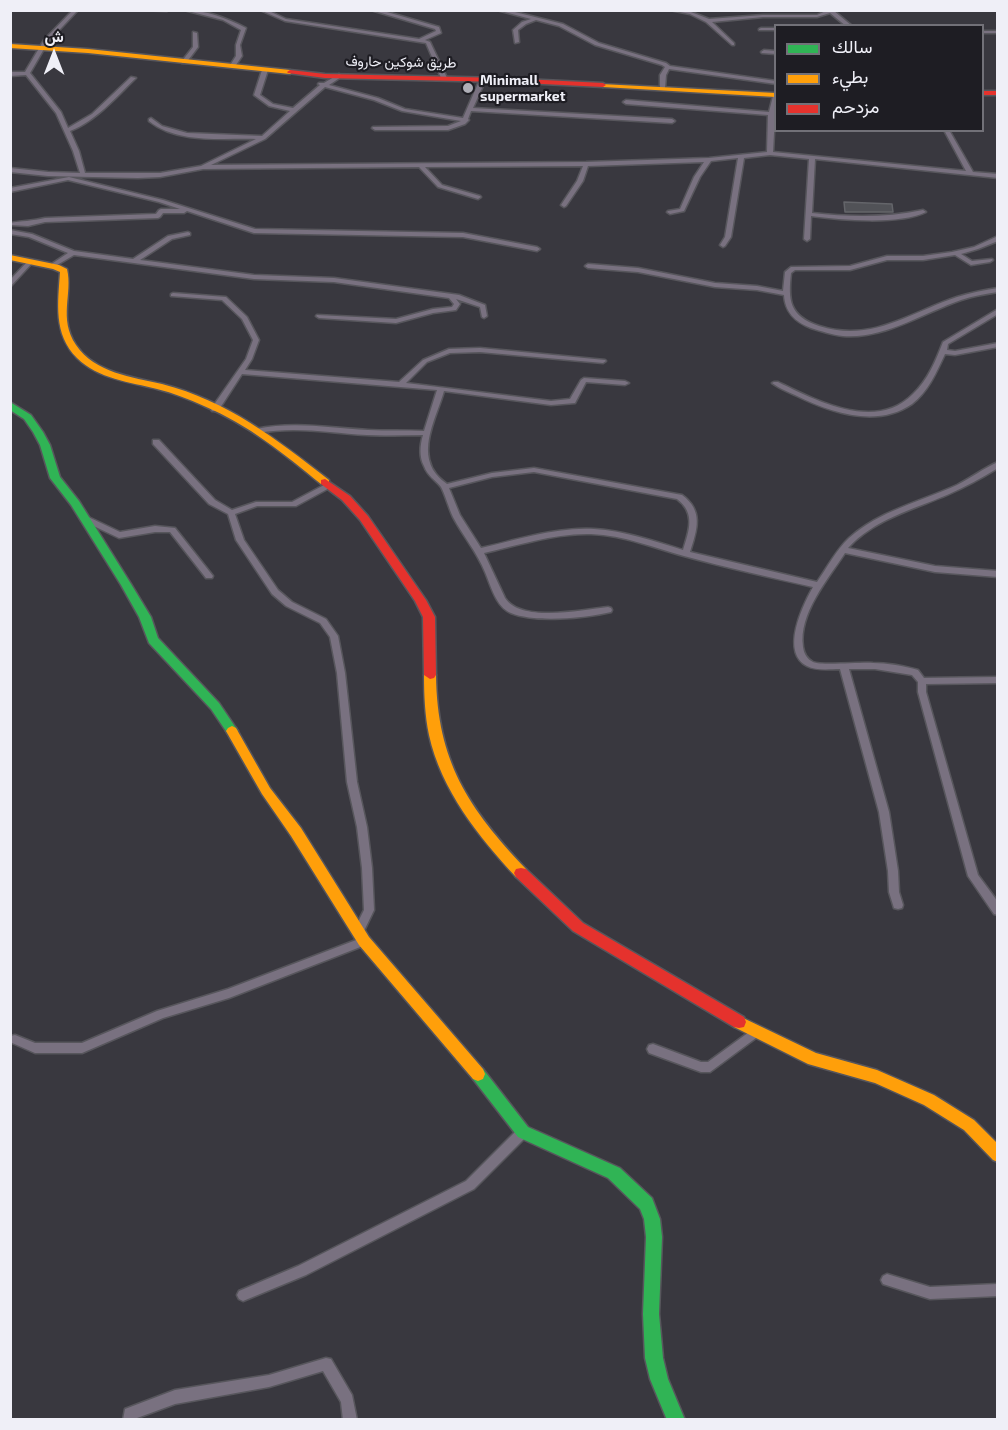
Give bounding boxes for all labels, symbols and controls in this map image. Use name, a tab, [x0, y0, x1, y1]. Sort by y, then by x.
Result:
north arrow	[24, 24, 84, 84]
legend	[774, 24, 984, 132]
text: ش	[44, 26, 64, 45]
text: سالك	[832, 35, 872, 57]
street label: طريق شوكين حاروف	[345, 53, 457, 71]
text: بطيء	[832, 65, 868, 87]
place label: Minimall supermarket	[480, 72, 566, 104]
marker: Minimall supermarket	[461, 81, 475, 95]
text: مزدحم	[832, 95, 879, 117]

